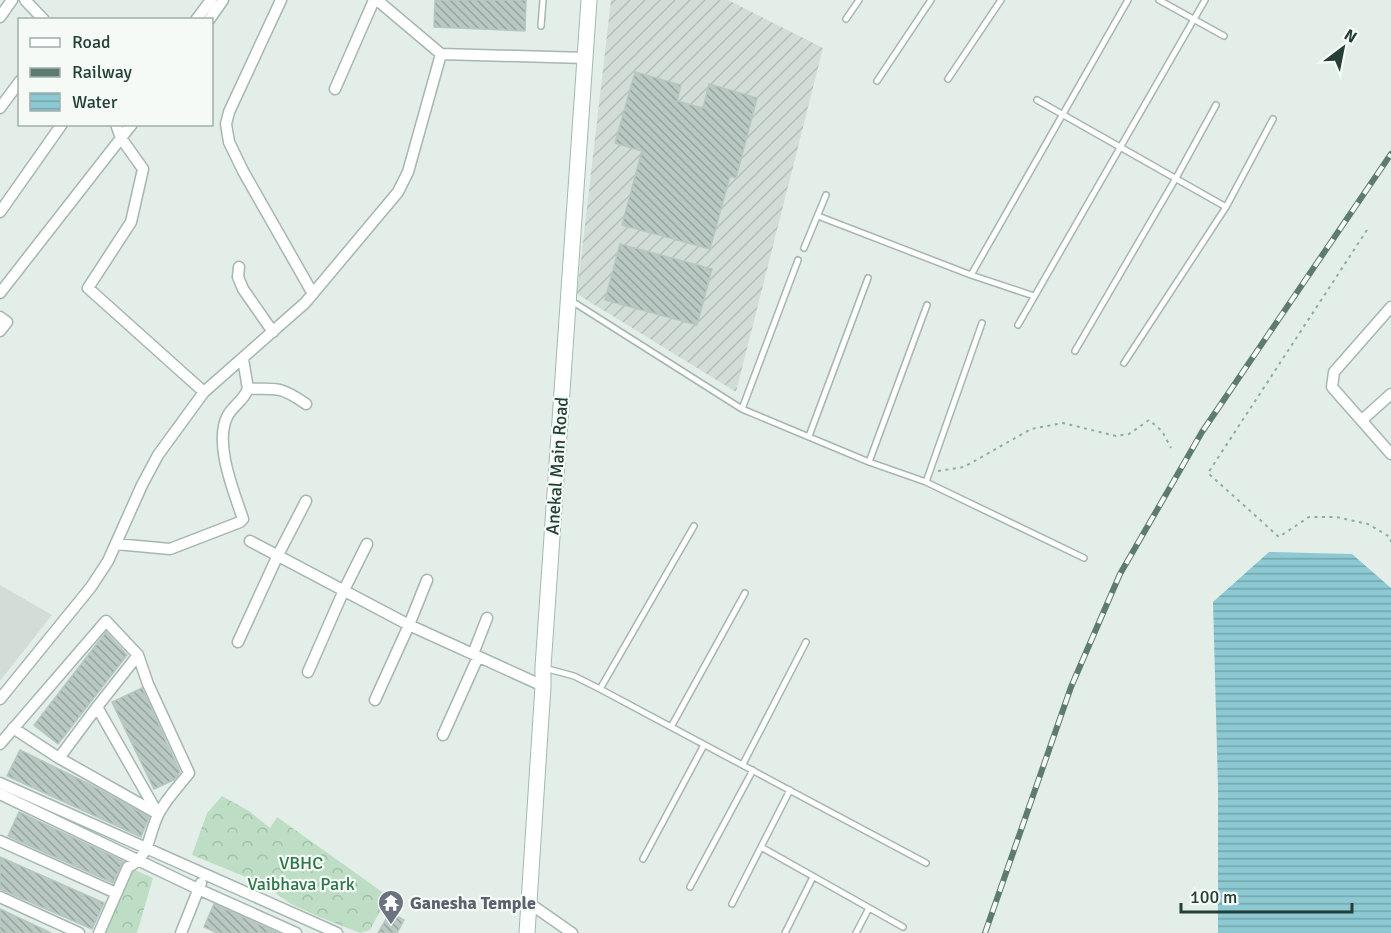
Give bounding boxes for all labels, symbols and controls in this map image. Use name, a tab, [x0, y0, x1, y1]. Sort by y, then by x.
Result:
legend	[18, 18, 213, 126]
north arrow	[1313, 18, 1373, 78]
text: N	[1340, 25, 1360, 48]
text: Road	[72, 31, 111, 53]
text: Railway	[72, 61, 133, 83]
text: Water	[72, 91, 118, 113]
street label: Anekal Main Road	[541, 396, 573, 536]
park label: VBHC Vaibhava Park	[247, 852, 355, 895]
scale bar	[1181, 876, 1352, 914]
text: 100 m	[1190, 886, 1237, 908]
temple icon: Ganesha Temple	[376, 888, 406, 926]
place label: Ganesha Temple	[410, 892, 536, 914]

